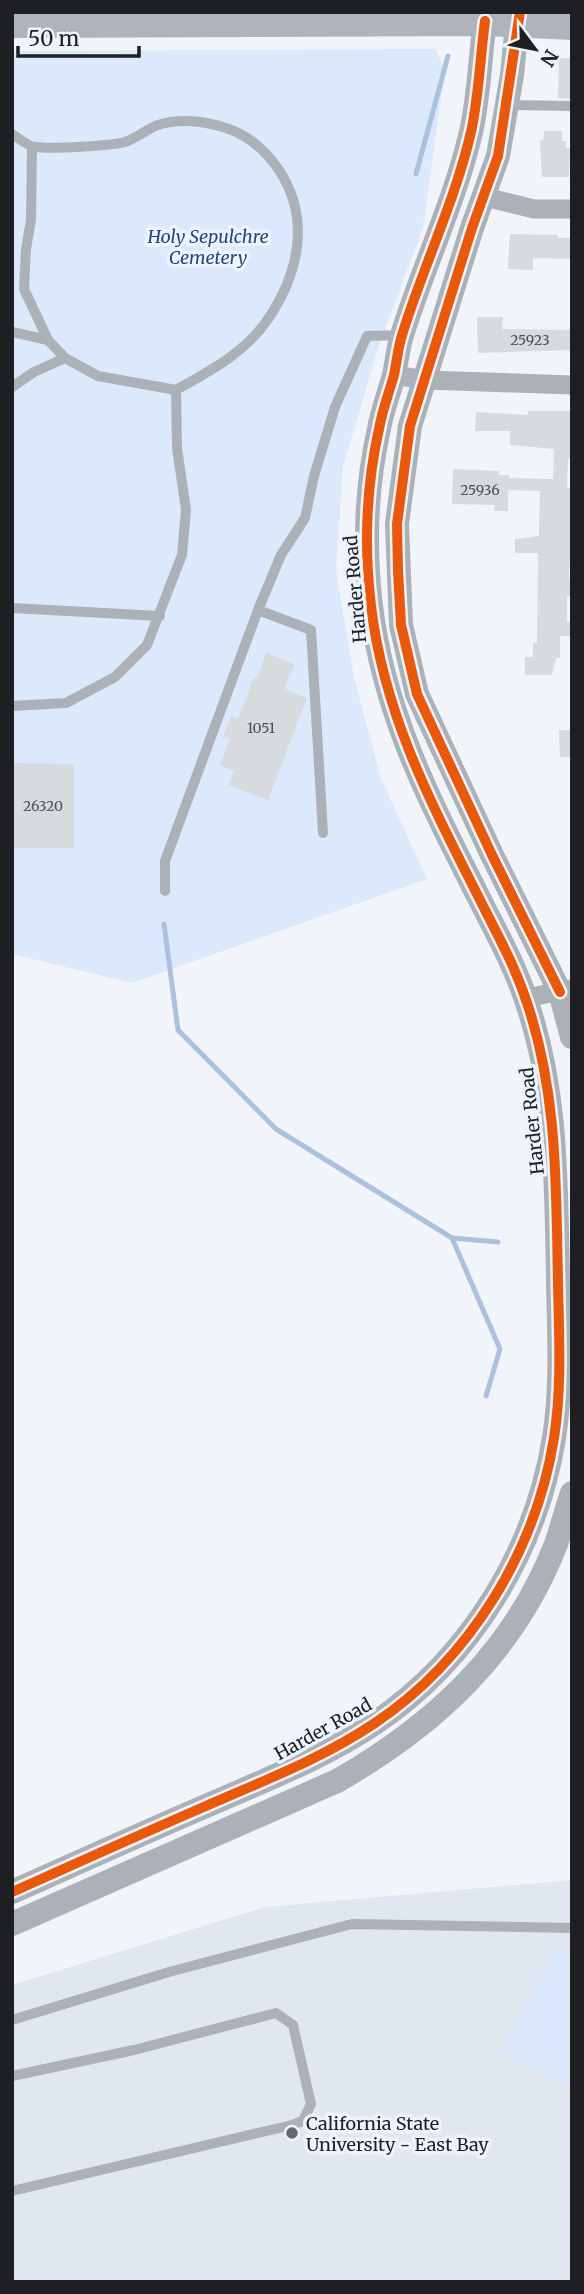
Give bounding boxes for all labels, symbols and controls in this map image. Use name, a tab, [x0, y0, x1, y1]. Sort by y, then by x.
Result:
scale bar	[18, 14, 138, 58]
north arrow	[500, 14, 570, 84]
text: 50 m	[28, 25, 79, 52]
text: N	[535, 45, 564, 71]
park label: Holy Sepulchre Cemetery	[146, 225, 269, 269]
house number: 25923	[510, 331, 550, 349]
house number: 25936	[460, 481, 500, 499]
street label: Harder Road	[339, 534, 371, 644]
house number: 1051	[247, 719, 275, 737]
house number: 26320	[23, 797, 63, 815]
street label: Harder Road	[515, 1066, 549, 1176]
street label: Harder Road	[270, 1693, 376, 1765]
place label: California State University - East Bay	[306, 2112, 489, 2156]
marker: California State University - East Bay	[284, 2125, 300, 2141]

